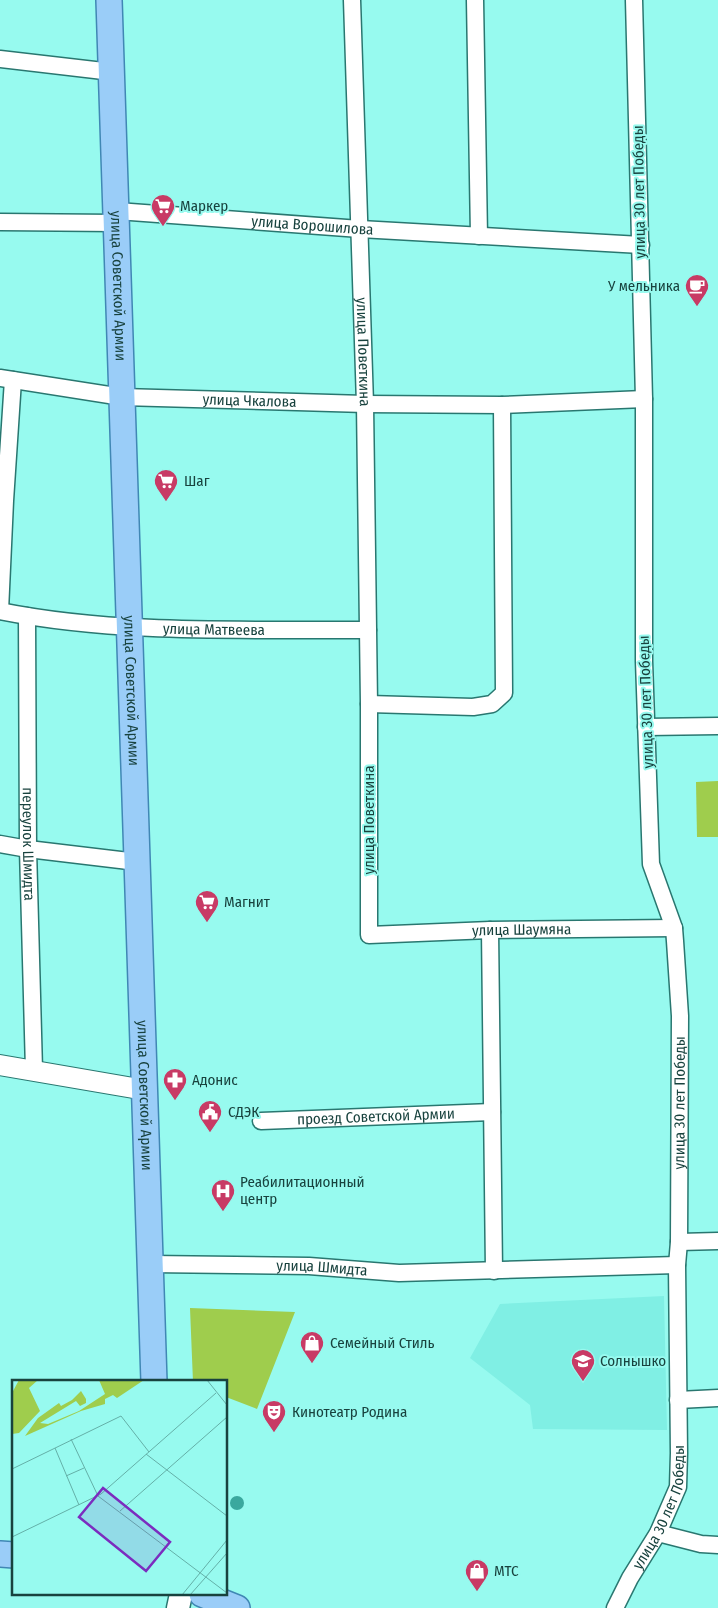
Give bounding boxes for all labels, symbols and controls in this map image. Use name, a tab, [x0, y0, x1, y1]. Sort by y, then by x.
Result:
street label: улица 30 лет Победы	[629, 125, 649, 259]
supermarket icon: Маркер	[150, 193, 176, 227]
place label: Маркер	[180, 197, 228, 215]
street label: улица Советской Армии	[107, 210, 130, 361]
street label: улица Ворошилова	[251, 212, 374, 239]
cafe icon: У мельника	[684, 273, 710, 307]
place label: У мельника	[607, 277, 680, 295]
street label: улица Поветкина	[353, 297, 374, 407]
street label: улица Чкалова	[202, 390, 297, 411]
supermarket icon: Шаг	[153, 468, 179, 502]
place label: Шаг	[184, 472, 210, 490]
street label: улица Советской Армии	[120, 615, 143, 766]
street label: улица Матвеева	[163, 619, 265, 639]
street label: улица 30 лет Победы	[635, 635, 657, 769]
street label: улица Поветкина	[360, 765, 378, 875]
street label: переулок Шмидта	[19, 787, 38, 901]
supermarket icon: Магнит	[194, 889, 220, 923]
place label: Магнит	[224, 893, 271, 911]
street label: улица Шаумяна	[472, 920, 571, 940]
street label: улица Советской Армии	[133, 1020, 156, 1171]
street label: улица 30 лет Победы	[670, 1036, 689, 1169]
pharmacy icon: Адонис	[162, 1067, 188, 1101]
place label: Адонис	[192, 1071, 238, 1089]
public building icon: СДЭК	[197, 1099, 223, 1133]
place label: СДЭК	[228, 1103, 259, 1121]
street label: проезд Советской Армии	[297, 1104, 455, 1129]
place label: Реабилитационный центр	[240, 1173, 364, 1208]
hospital icon: Реабилитационный центр	[210, 1178, 236, 1212]
street label: улица Шмидта	[276, 1257, 368, 1280]
shop icon: Семейный Стиль	[299, 1330, 325, 1364]
place label: Семейный Стиль	[330, 1334, 435, 1352]
school or university icon: Солнышко	[570, 1348, 596, 1382]
place label: Солнышко	[600, 1352, 666, 1370]
inset map	[12, 1380, 228, 1596]
theatre icon: Кинотеатр Родина	[261, 1399, 287, 1433]
place label: Кинотеатр Родина	[292, 1403, 407, 1421]
street label: улица 30 лет Победы	[629, 1445, 688, 1573]
shop icon: МТС	[464, 1558, 490, 1592]
place label: МТС	[494, 1562, 519, 1580]

